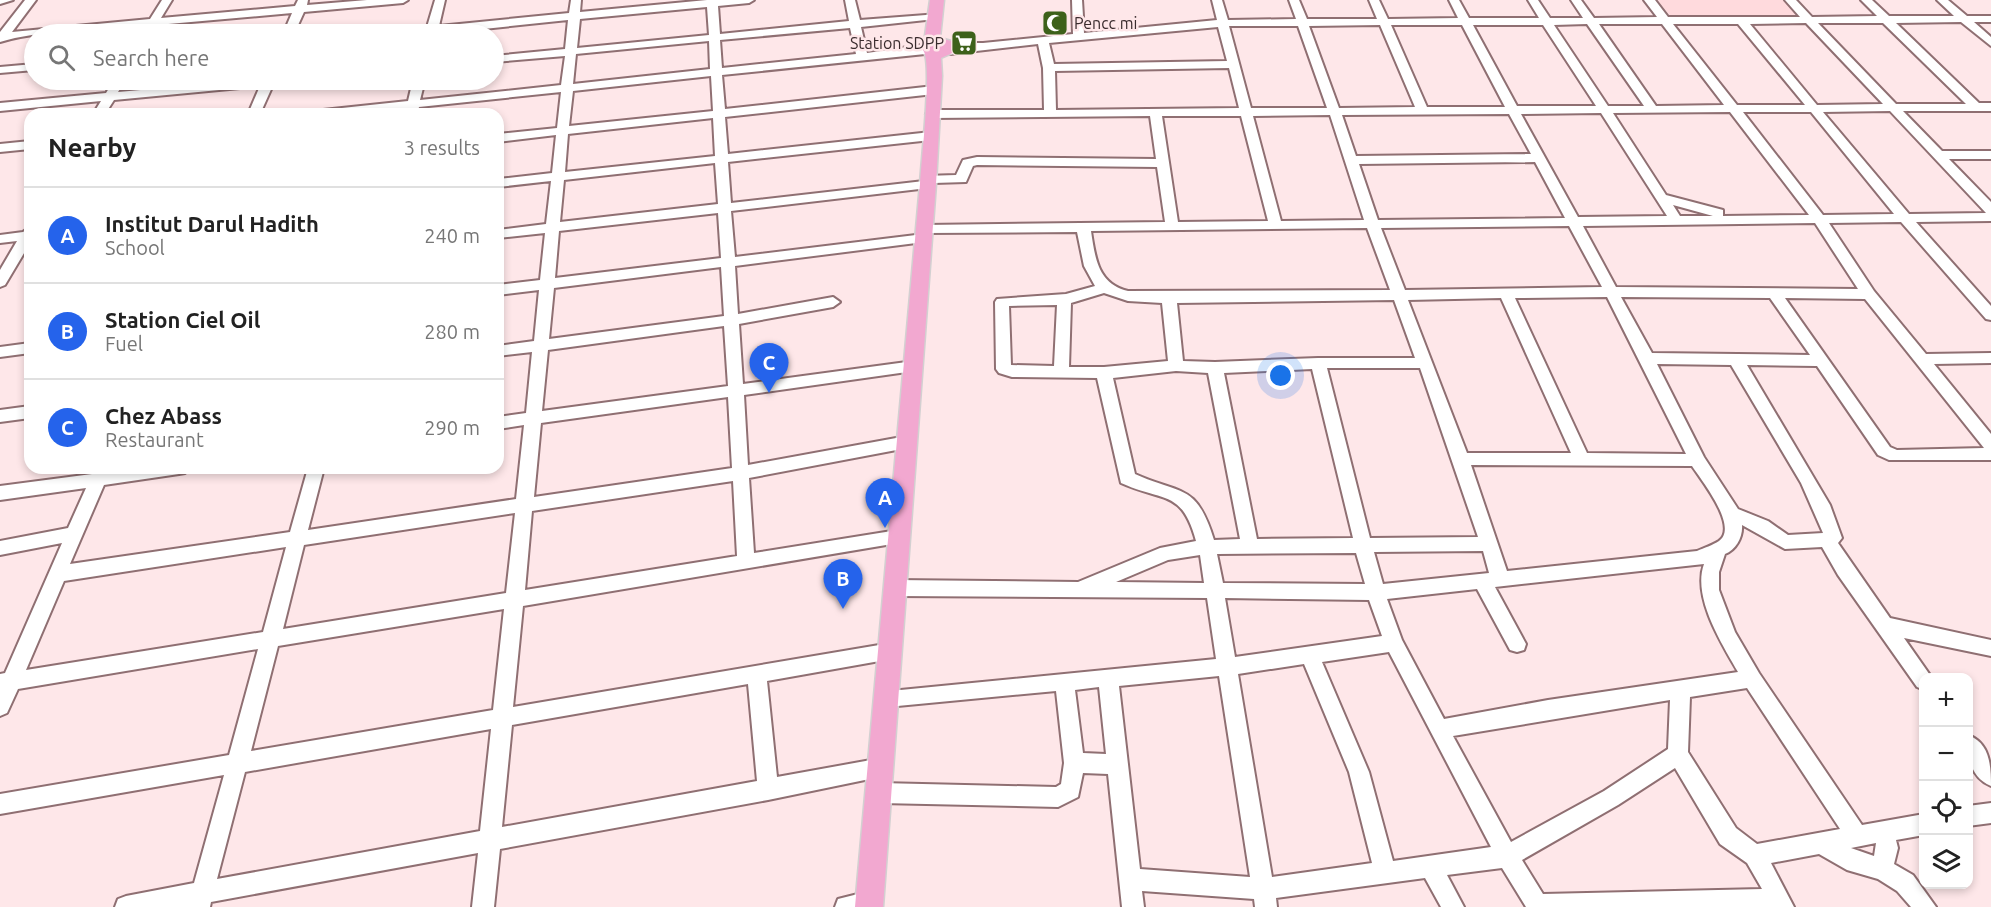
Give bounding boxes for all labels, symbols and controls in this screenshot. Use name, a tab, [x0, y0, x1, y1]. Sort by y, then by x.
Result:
mosque icon: Pencc mi	[1040, 8, 1070, 38]
place label: Pencc mi	[1074, 14, 1137, 32]
search box	[24, 24, 504, 90]
supermarket icon: Station SDPP	[949, 28, 979, 58]
place label: Station SDPP	[850, 34, 944, 52]
icon: search	[45, 41, 78, 74]
text: Search here	[93, 45, 209, 70]
text: Nearby	[48, 133, 136, 162]
text: 3 results	[404, 136, 480, 159]
text: Institut Darul Hadith	[105, 211, 319, 236]
text: A	[60, 224, 75, 247]
text: 240 m	[424, 224, 480, 247]
text: School	[105, 236, 165, 259]
text: Station Ciel Oil	[105, 307, 260, 332]
text: B	[61, 320, 74, 343]
text: 280 m	[424, 320, 480, 343]
text: Fuel	[105, 332, 143, 355]
pin: C	[750, 344, 788, 393]
your location	[1266, 361, 1295, 390]
text: Chez Abass	[105, 403, 222, 428]
text: C	[61, 416, 74, 439]
text: 290 m	[424, 416, 480, 439]
text: Restaurant	[105, 428, 204, 451]
pin: A	[866, 478, 904, 528]
pin: B	[824, 560, 862, 609]
map controls	[1919, 673, 1973, 889]
button: +	[1919, 673, 1973, 727]
button: −	[1919, 727, 1973, 781]
button: locate	[1919, 781, 1973, 835]
button: layers	[1919, 835, 1973, 889]

